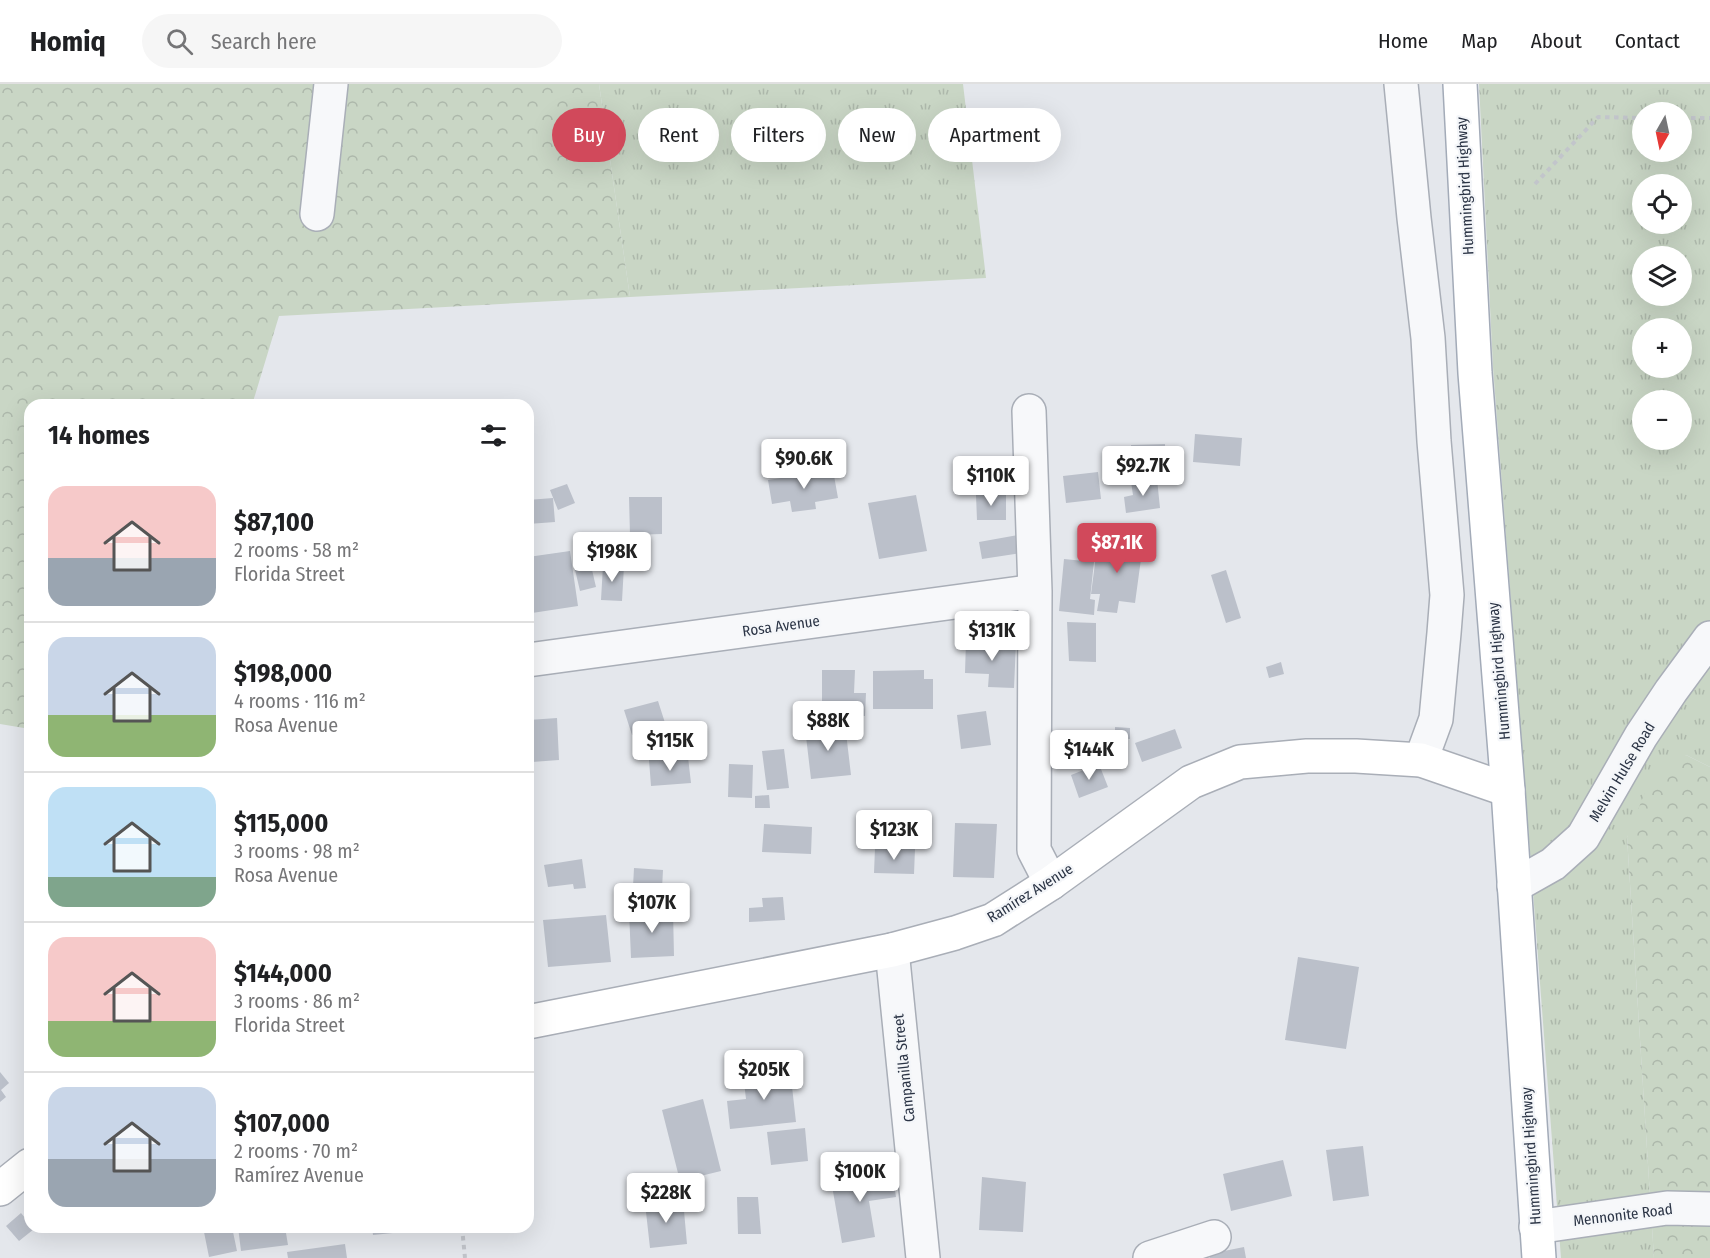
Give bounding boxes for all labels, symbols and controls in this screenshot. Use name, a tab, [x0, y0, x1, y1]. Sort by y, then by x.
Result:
search box	[142, 14, 562, 68]
text: Homiq	[30, 25, 106, 58]
icon: search	[163, 25, 196, 58]
text: Search here	[211, 28, 317, 55]
text: Home	[1378, 28, 1428, 54]
text: Map	[1461, 28, 1498, 54]
text: About	[1531, 28, 1582, 54]
text: Contact	[1615, 28, 1680, 54]
north arrow	[1632, 102, 1692, 162]
map controls	[1632, 102, 1692, 450]
chip: Buy	[552, 108, 626, 162]
chip: Rent	[638, 108, 719, 162]
chip: Filters	[731, 108, 826, 162]
chip: New	[838, 108, 916, 162]
chip: Apartment	[928, 108, 1061, 162]
street label: Hummingbird Highway	[1452, 116, 1478, 255]
button: locate	[1632, 174, 1692, 234]
button: layers	[1632, 246, 1692, 306]
button: +	[1632, 318, 1692, 378]
button: −	[1632, 390, 1692, 450]
icon: filters	[477, 419, 510, 452]
text: 14 homes	[48, 420, 150, 451]
pin: $90.6K	[755, 439, 853, 490]
text: $90.6K	[775, 446, 833, 470]
pin: $92.7K	[1094, 446, 1192, 497]
text: $92.7K	[1116, 453, 1170, 477]
pin: $110K	[949, 456, 1033, 507]
text: $110K	[967, 463, 1015, 487]
text: $87,100	[234, 507, 314, 538]
icon: home	[96, 510, 168, 582]
pin: $87.1K	[1068, 523, 1166, 574]
text: $87.1K	[1091, 530, 1143, 554]
pin: $198K	[570, 532, 654, 583]
text: 2 rooms · 58 m²	[234, 538, 359, 562]
text: $198K	[587, 539, 637, 563]
text: Florida Street	[234, 562, 345, 586]
street label: Hummingbird Highway	[1484, 601, 1514, 741]
pin: $131K	[950, 611, 1034, 662]
street label: Rosa Avenue	[741, 612, 821, 640]
text: $131K	[969, 618, 1015, 642]
text: $198,000	[234, 658, 332, 689]
icon: home	[96, 661, 168, 733]
text: 4 rooms · 116 m²	[234, 689, 366, 713]
pin: $88K	[792, 701, 864, 752]
text: $88K	[807, 708, 849, 732]
text: Rosa Avenue	[234, 713, 338, 737]
street label: Melvin Hulse Road	[1585, 719, 1659, 825]
pin: $115K	[628, 721, 712, 772]
text: $115K	[646, 728, 694, 752]
pin: $144K	[1047, 730, 1131, 781]
text: $144K	[1064, 737, 1114, 761]
text: $115,000	[234, 808, 328, 839]
pin: $123K	[852, 810, 936, 861]
icon: home	[96, 811, 168, 883]
text: $123K	[870, 817, 918, 841]
text: 3 rooms · 98 m²	[234, 839, 360, 863]
street label: Ramírez Avenue	[984, 860, 1076, 926]
text: Rosa Avenue	[234, 863, 338, 887]
pin: $107K	[610, 883, 694, 934]
text: $107K	[628, 890, 676, 914]
text: $144,000	[234, 958, 332, 989]
icon: home	[96, 961, 168, 1033]
text: 3 rooms · 86 m²	[234, 989, 360, 1013]
text: Florida Street	[234, 1013, 345, 1037]
street label: Campanilla Street	[889, 1013, 919, 1123]
pin: $205K	[722, 1050, 806, 1101]
text: $205K	[738, 1057, 790, 1081]
street label: Hummingbird Highway	[1517, 1086, 1545, 1226]
text: $107,000	[234, 1108, 330, 1139]
icon: home	[96, 1111, 168, 1183]
text: 2 rooms · 70 m²	[234, 1139, 358, 1163]
pin: $100K	[818, 1152, 902, 1203]
text: $100K	[834, 1159, 886, 1183]
text: Ramírez Avenue	[234, 1163, 364, 1187]
pin: $228K	[624, 1173, 708, 1224]
text: $228K	[641, 1180, 691, 1204]
street label: Mennonite Road	[1572, 1200, 1674, 1230]

